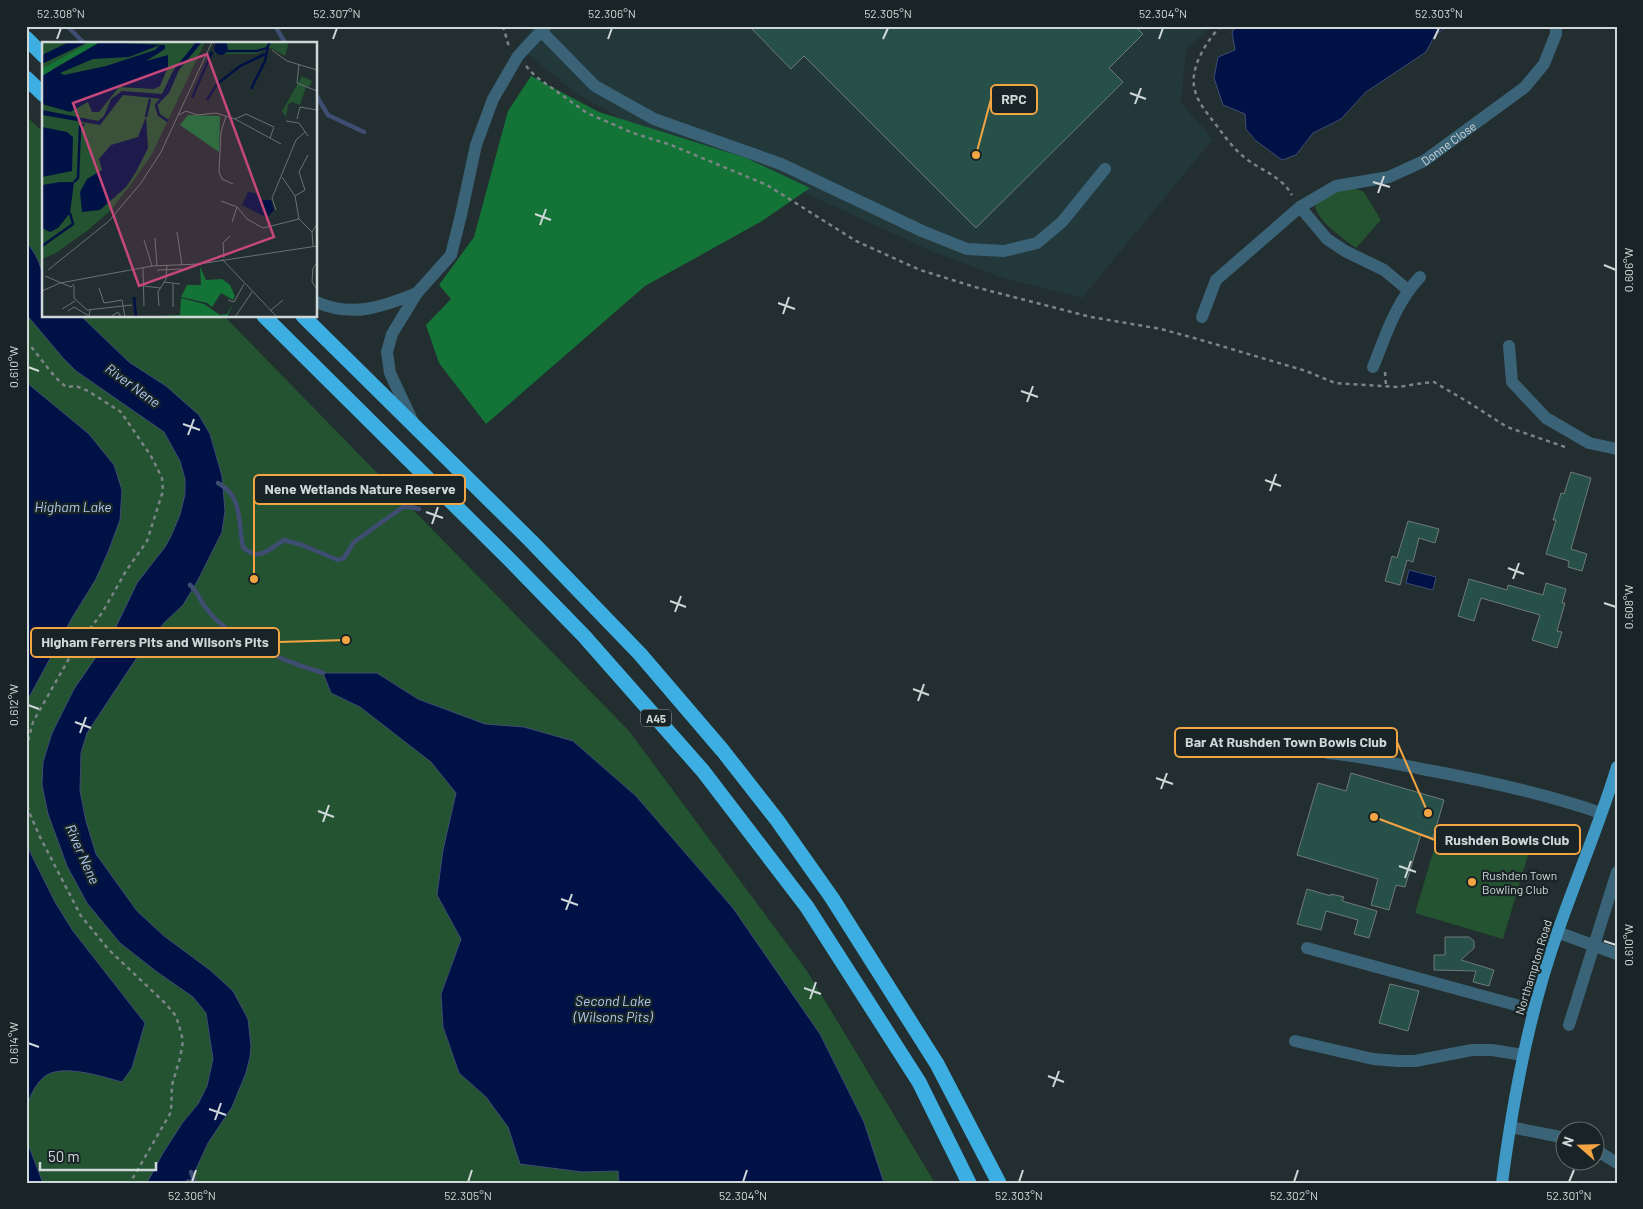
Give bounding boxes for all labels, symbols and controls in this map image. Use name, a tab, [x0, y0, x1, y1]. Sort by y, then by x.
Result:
text: 52.308°N	[37, 6, 85, 20]
text: 52.307°N	[313, 6, 361, 20]
text: 52.306°N	[588, 6, 636, 20]
text: 52.305°N	[864, 6, 912, 20]
text: 52.304°N	[1139, 6, 1187, 20]
text: 52.303°N	[1415, 6, 1463, 20]
inset map	[42, 42, 318, 318]
callout: RPC	[991, 85, 1037, 114]
text: RPC	[1001, 90, 1027, 107]
street label: Donne Close	[1418, 118, 1479, 168]
text: 0.606°W	[1621, 247, 1635, 292]
text: 0.610°W	[6, 345, 20, 388]
water label: River Nene	[102, 359, 164, 411]
callout: Nene Wetlands Nature Reserve	[254, 475, 465, 504]
text: Nene Wetlands Nature Reserve	[264, 480, 456, 497]
water label: Higham Lake	[34, 498, 112, 515]
text: 0.608°W	[1621, 584, 1635, 629]
callout: Higham Ferrers Pits and Wilson's Pits	[31, 628, 279, 657]
text: Higham Ferrers Pits and Wilson's Pits	[41, 633, 269, 650]
text: 0.612°W	[6, 684, 20, 726]
road number: A45	[641, 710, 671, 726]
callout: Bar At Rushden Town Bowls Club	[1175, 728, 1397, 757]
text: Bar At Rushden Town Bowls Club	[1185, 733, 1387, 750]
water label: River Nene	[62, 821, 104, 887]
callout: Rushden Bowls Club	[1435, 825, 1580, 854]
text: Rushden Bowls Club	[1445, 831, 1569, 848]
place label: Rushden Town Bowling Club	[1482, 868, 1557, 896]
marker: Rushden Town Bowling Club	[1466, 876, 1478, 888]
street label: Northampton Road	[1512, 918, 1554, 1016]
text: 0.610°W	[1621, 923, 1635, 966]
water label: Second Lake (Wilsons Pits)	[573, 992, 653, 1025]
text: 0.614°W	[6, 1022, 20, 1064]
north arrow	[1556, 1122, 1606, 1172]
text: N	[1558, 1134, 1577, 1149]
scale bar	[40, 1139, 156, 1171]
text: 50 m	[48, 1147, 80, 1165]
text: 52.306°N	[168, 1188, 216, 1202]
text: 52.305°N	[444, 1188, 492, 1202]
text: 52.304°N	[719, 1188, 767, 1202]
text: 52.303°N	[995, 1188, 1043, 1202]
text: 52.302°N	[1270, 1188, 1318, 1202]
text: 52.301°N	[1546, 1188, 1592, 1202]

